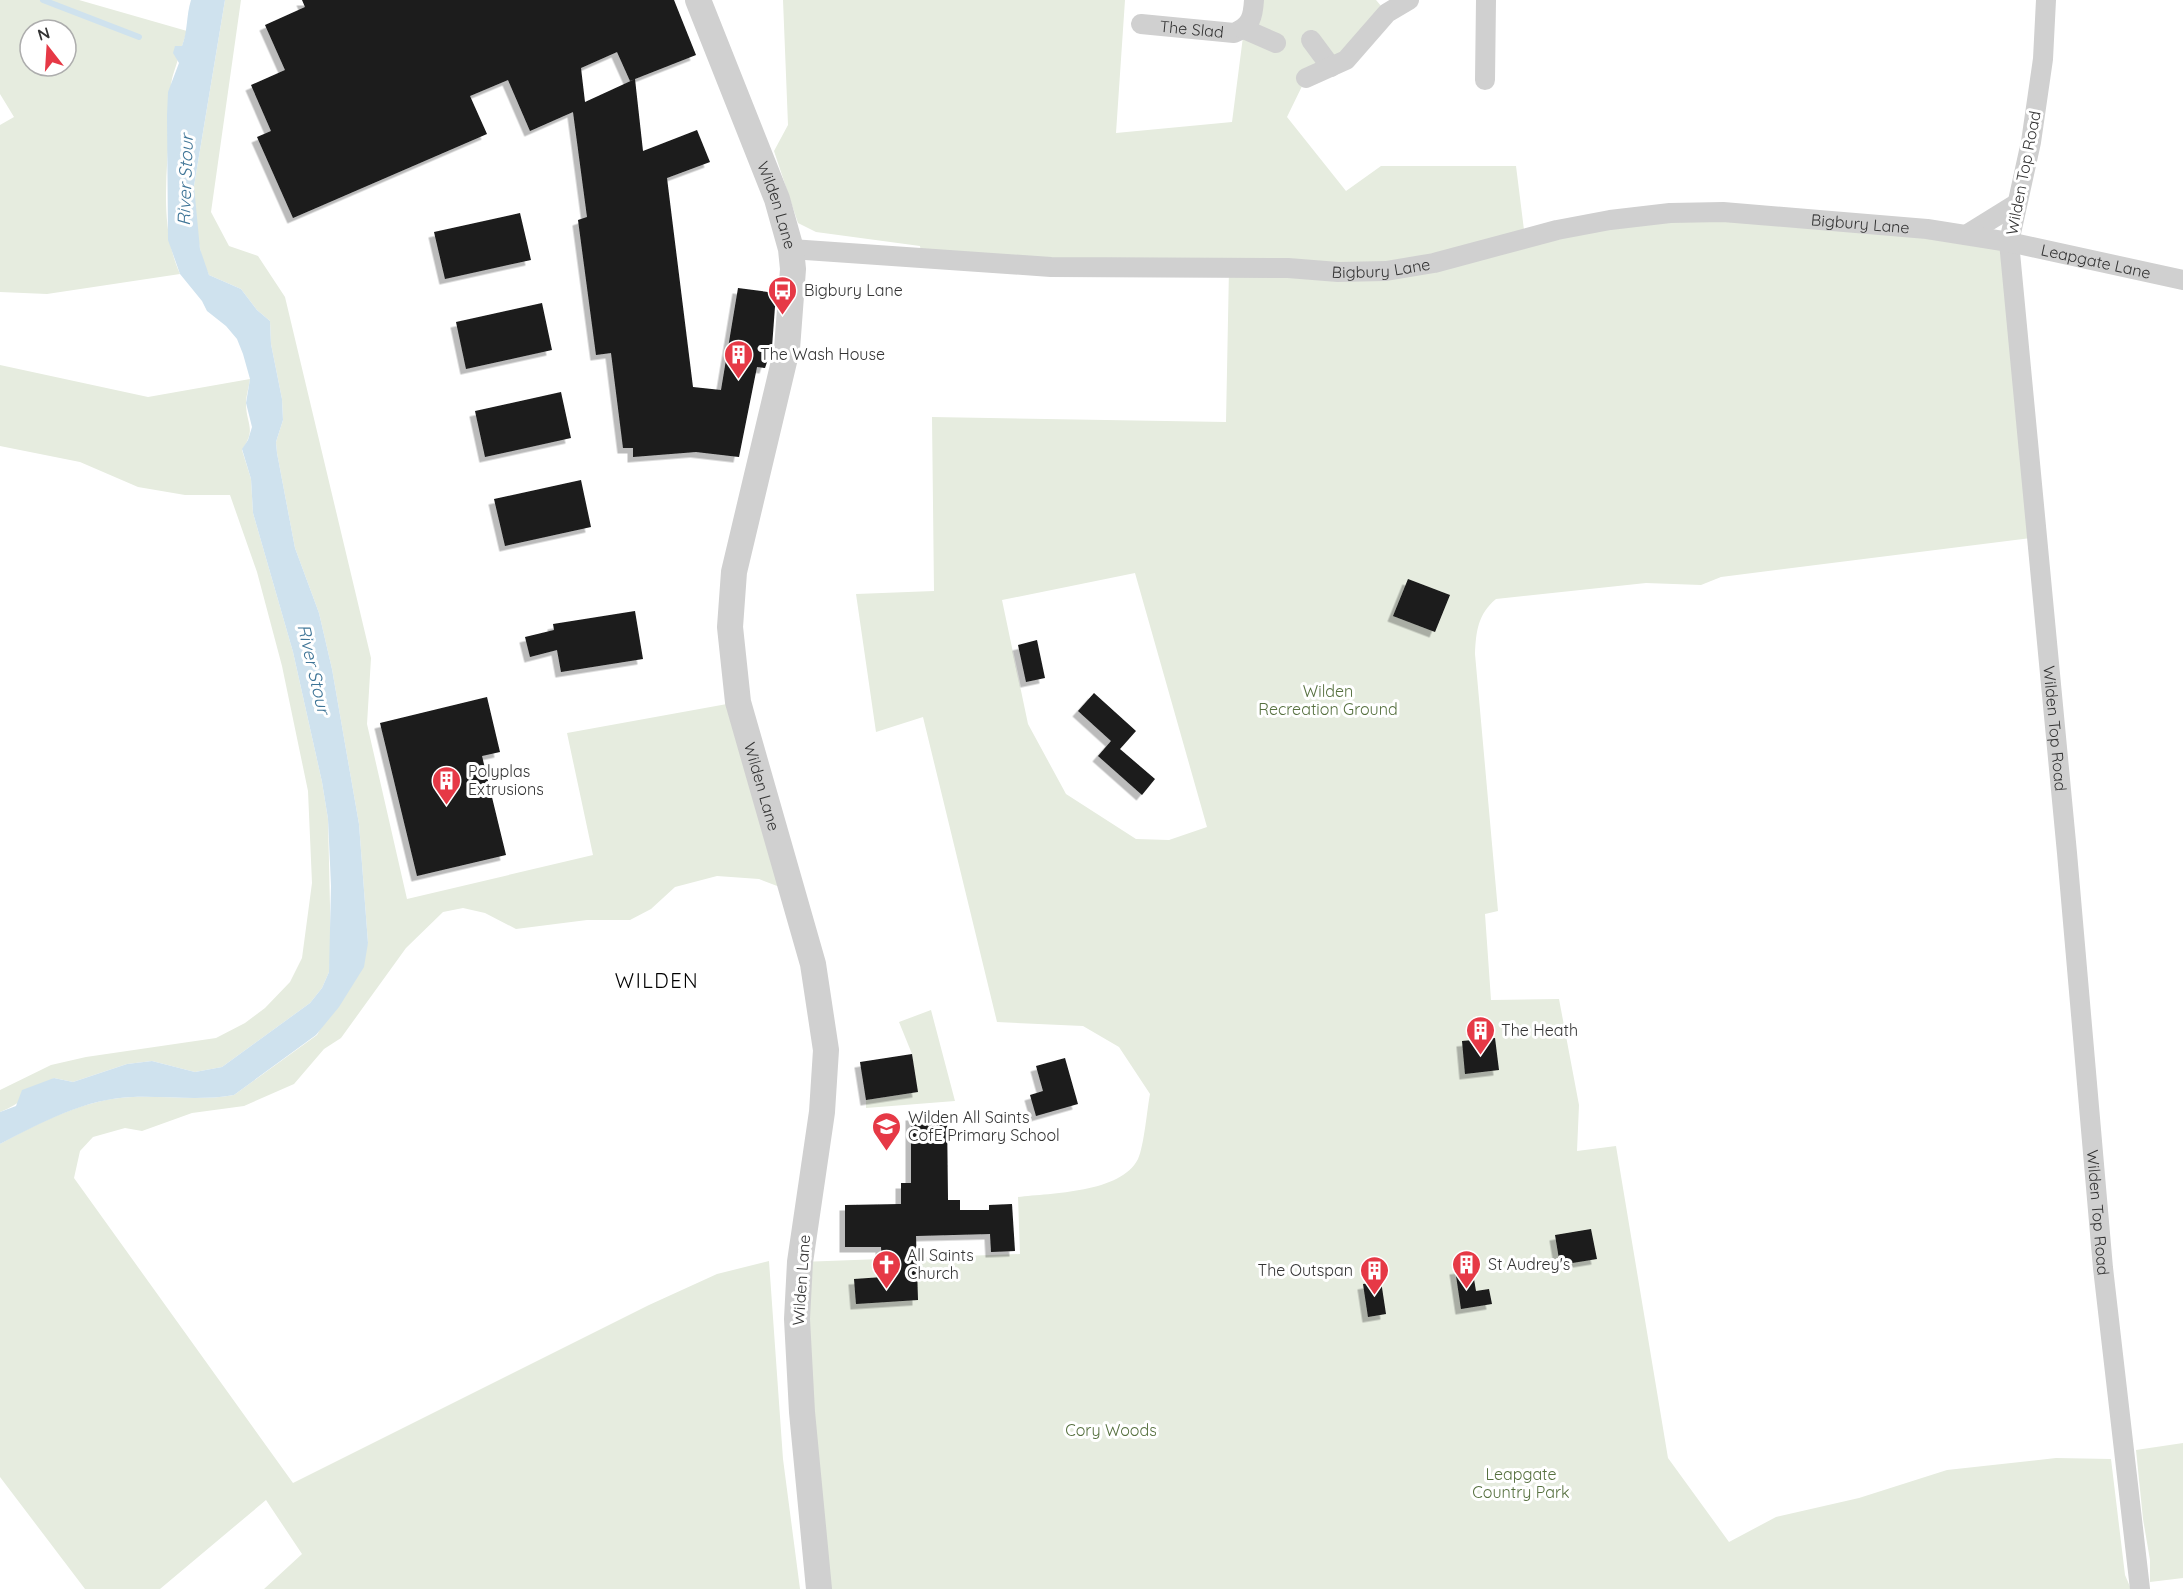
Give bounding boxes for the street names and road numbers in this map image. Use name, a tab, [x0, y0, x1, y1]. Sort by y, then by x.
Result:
street label: The Slad	[1159, 16, 1225, 42]
street label: Wilden Top Road	[2001, 109, 2045, 237]
street label: Wilden Lane	[753, 158, 801, 251]
street label: Bigbury Lane	[1810, 209, 1910, 238]
street label: Leapgate Lane	[2039, 239, 2153, 283]
street label: Bigbury Lane	[1331, 254, 1432, 282]
street label: Wilden Top Road	[2039, 665, 2071, 792]
street label: Wilden Lane	[740, 740, 784, 833]
street label: Wilden Top Road	[2083, 1149, 2114, 1276]
street label: Wilden Lane	[788, 1234, 814, 1326]

